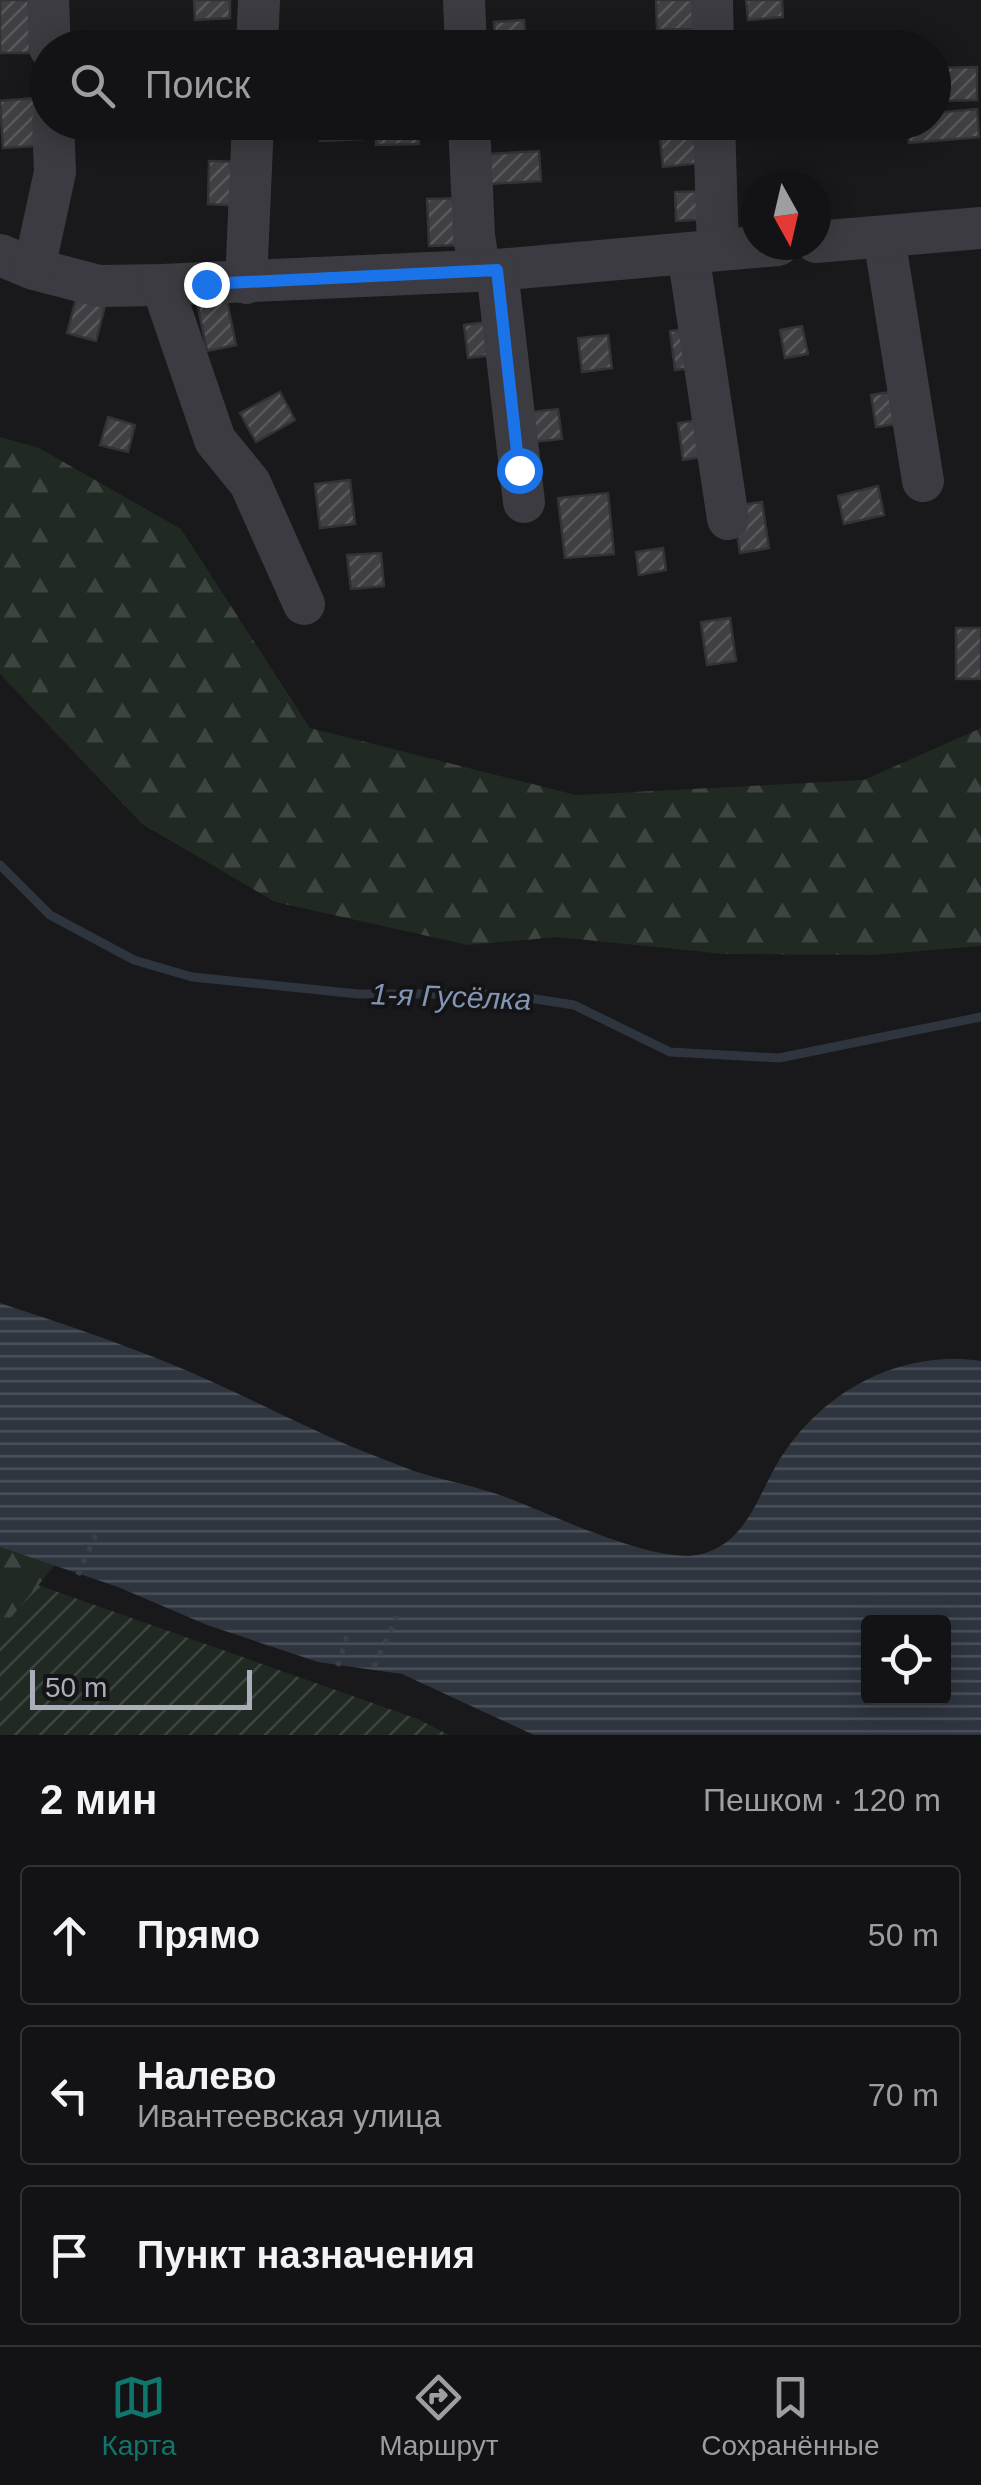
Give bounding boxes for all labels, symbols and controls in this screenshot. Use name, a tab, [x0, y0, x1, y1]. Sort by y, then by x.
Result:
search box	[30, 30, 951, 140]
icon: search	[65, 58, 120, 113]
text: Поиск	[145, 64, 250, 106]
north arrow	[741, 170, 831, 260]
route end	[184, 262, 230, 308]
route start	[497, 448, 543, 494]
water label: 1-я Гусёлка	[370, 977, 532, 1016]
map controls	[861, 1615, 951, 1705]
button: locate	[861, 1615, 951, 1705]
scale bar	[30, 1665, 252, 1710]
text: 50 m	[45, 1672, 107, 1703]
text: 2 мин	[40, 1776, 157, 1823]
text: Пешком · 120 m	[703, 1782, 941, 1818]
icon: ahead	[42, 1908, 97, 1963]
text: Прямо	[137, 1914, 260, 1956]
text: 50 m	[868, 1917, 939, 1953]
text: Налево	[137, 2055, 276, 2097]
icon: left	[42, 2068, 97, 2123]
text: 70 m	[868, 2077, 939, 2113]
text: Ивантеевская улица	[137, 2098, 441, 2134]
icon: arrive	[42, 2228, 97, 2283]
text: Пункт назначения	[137, 2234, 475, 2276]
tab: Карта	[101, 2370, 176, 2462]
tab: Маршрут	[379, 2370, 498, 2462]
tab: Сохранённые	[701, 2370, 880, 2462]

